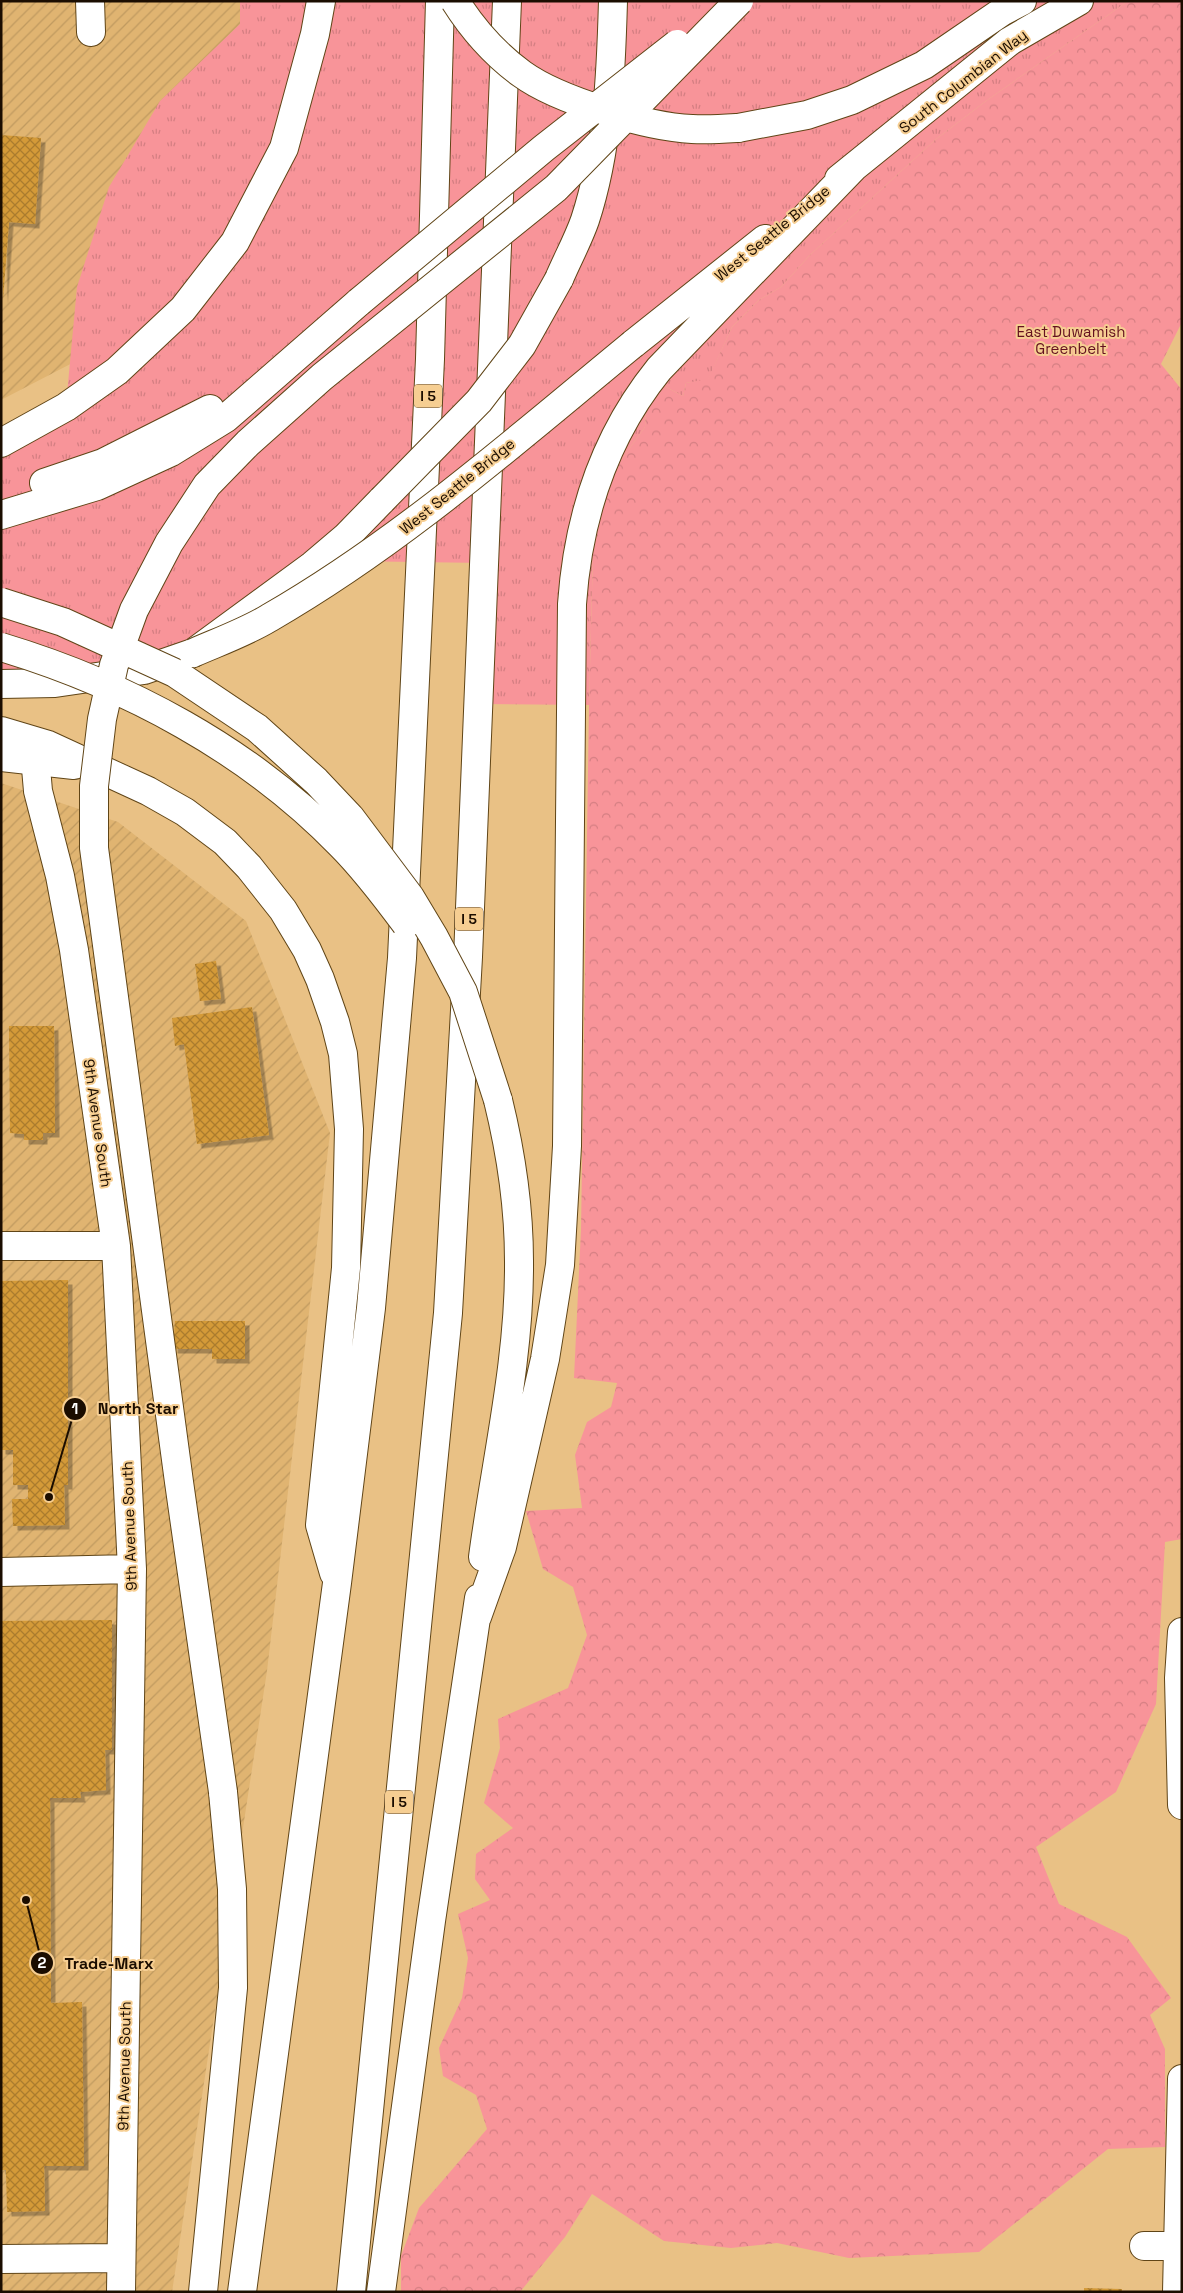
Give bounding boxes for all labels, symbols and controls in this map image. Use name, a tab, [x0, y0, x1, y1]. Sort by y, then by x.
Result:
street label: South Columbian Way	[895, 25, 1031, 137]
street label: West Seattle Bridge	[711, 181, 833, 285]
park label: East Duwamish Greenbelt	[1017, 322, 1125, 358]
road number: I 5	[414, 384, 442, 408]
street label: West Seattle Bridge	[396, 434, 518, 538]
road number: I 5	[455, 908, 483, 931]
street label: 9th Avenue South	[80, 1058, 116, 1188]
callout: North Star	[63, 1393, 188, 1424]
text: North Star	[98, 1398, 178, 1419]
text: 1	[72, 1399, 78, 1418]
street label: 9th Avenue South	[117, 1461, 141, 1591]
road number: I 5	[385, 1790, 413, 1814]
callout: Trade-Marx	[30, 1948, 164, 1979]
text: 2	[38, 1953, 47, 1972]
text: Trade-Marx	[64, 1953, 154, 1974]
street label: 9th Avenue South	[113, 2001, 135, 2131]

